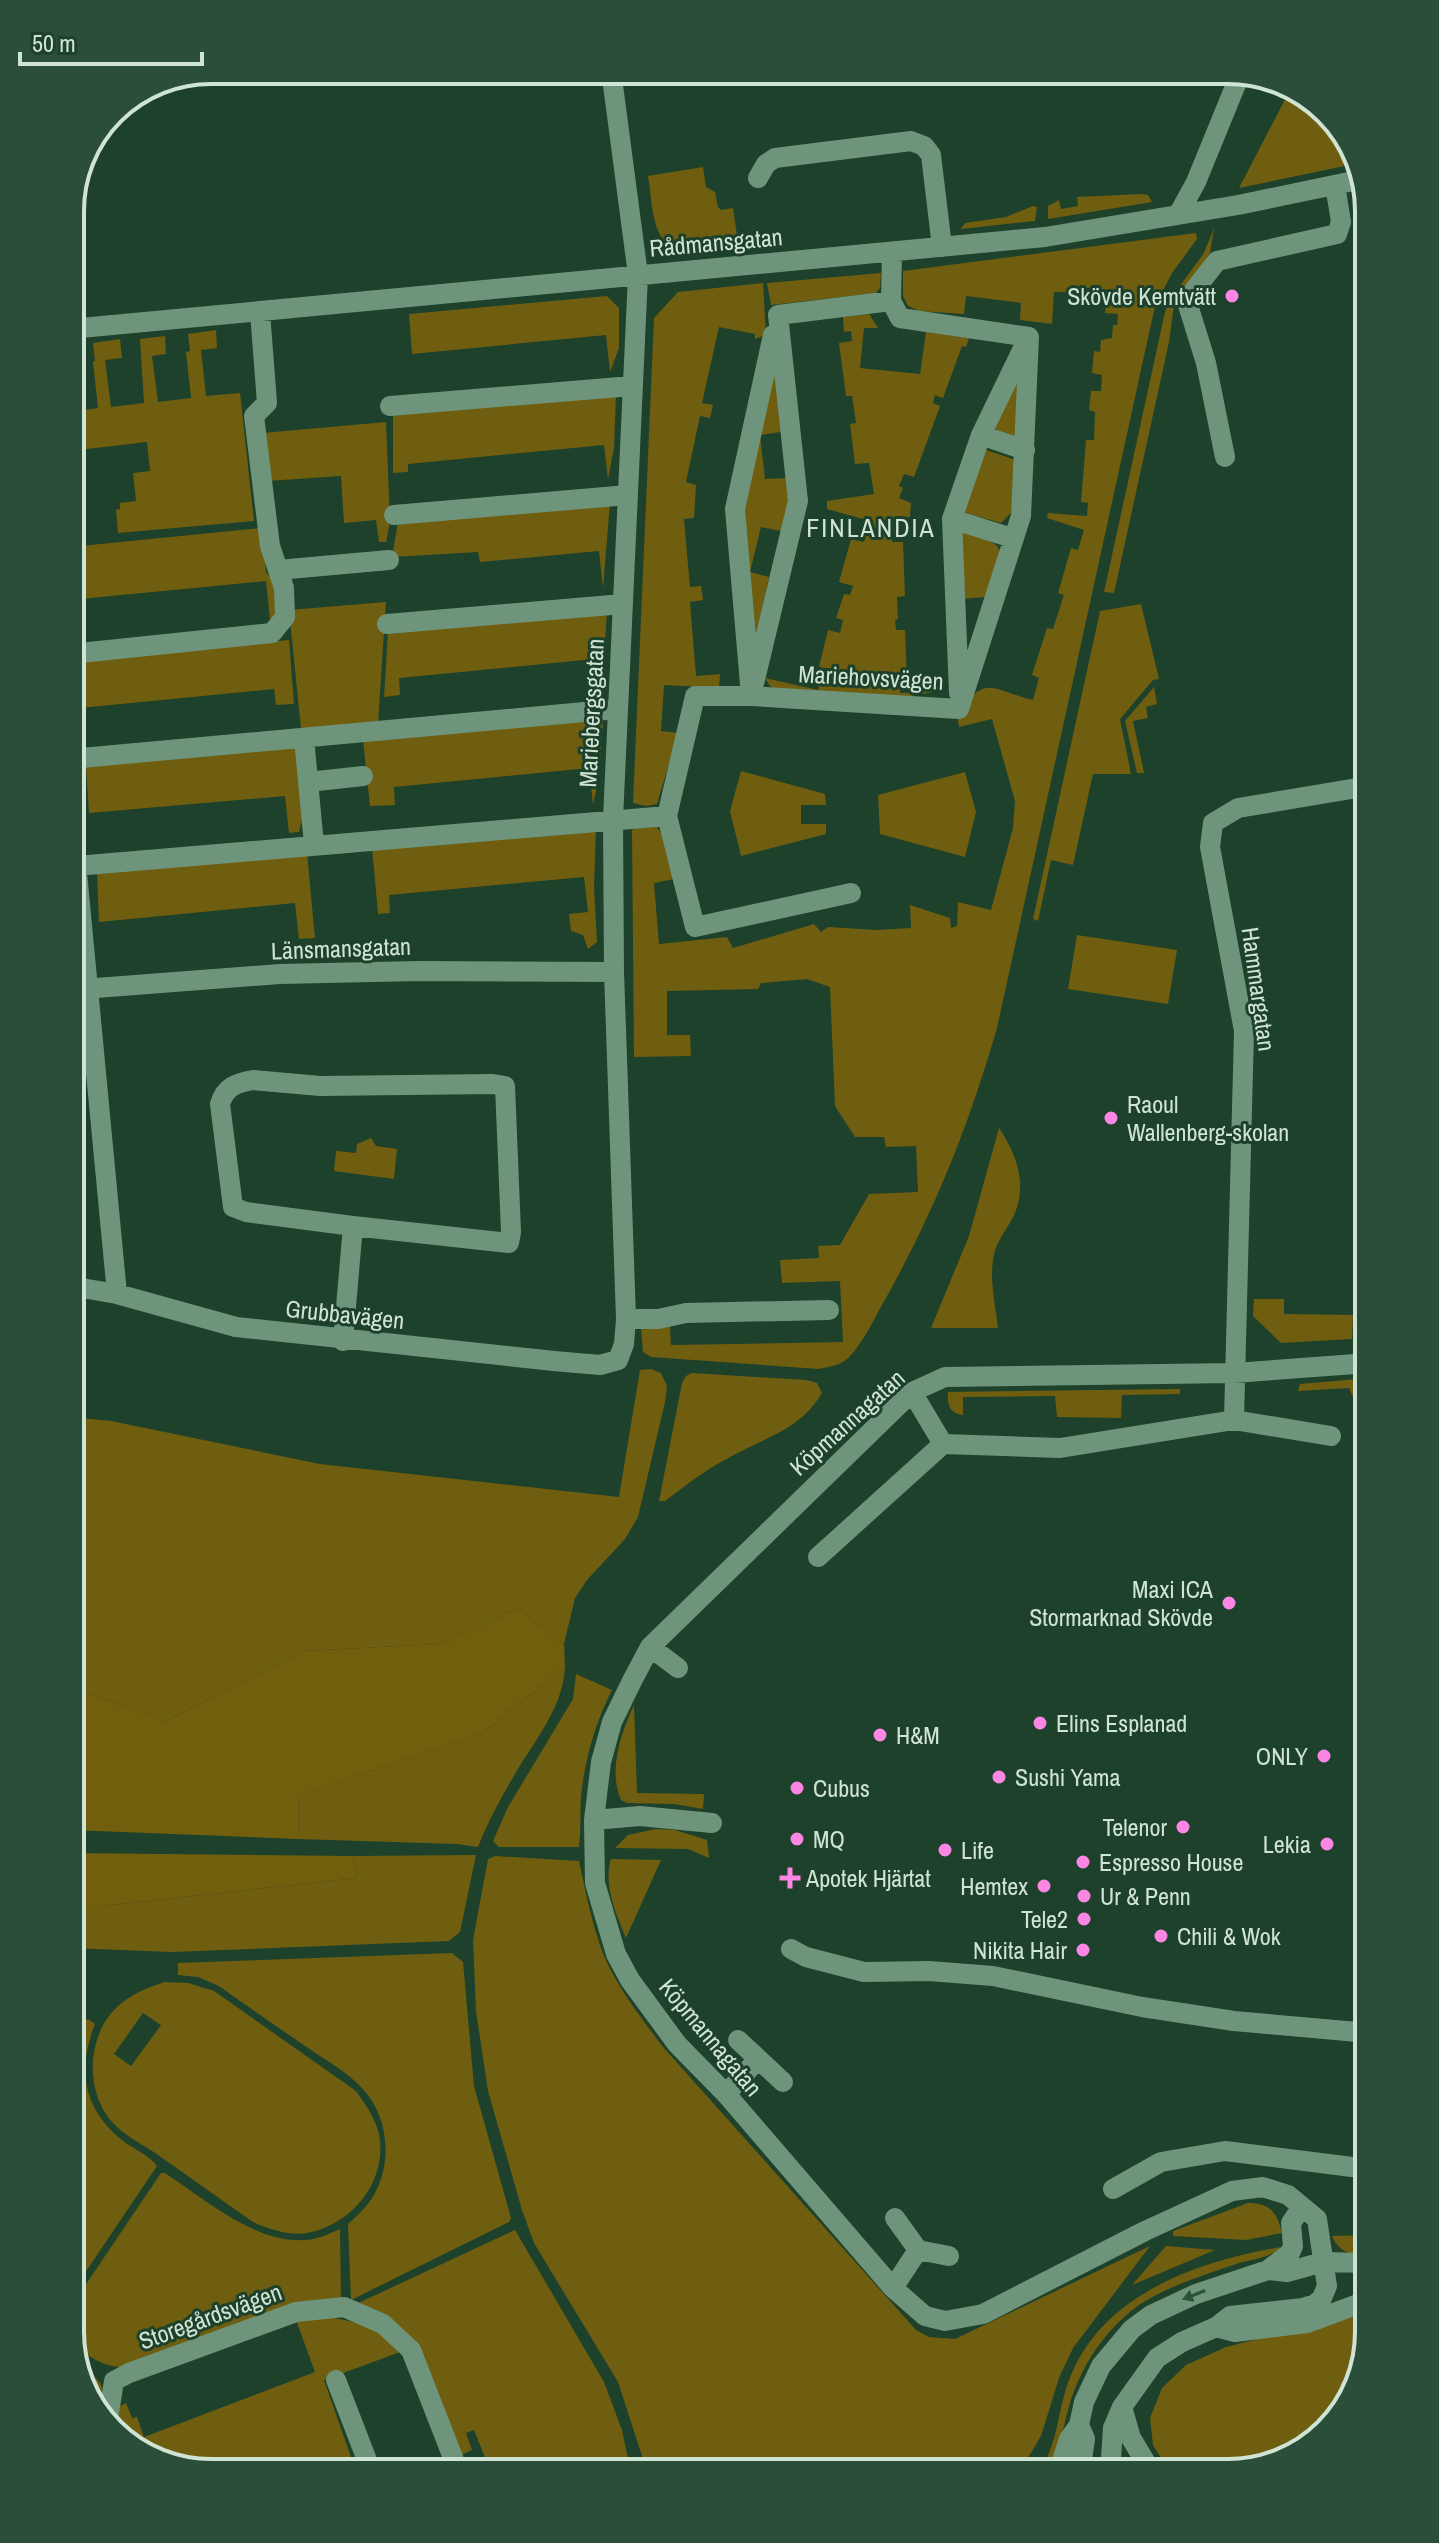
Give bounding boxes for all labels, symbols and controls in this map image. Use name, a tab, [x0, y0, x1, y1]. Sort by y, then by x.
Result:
scale bar	[20, 16, 202, 66]
text: 50 m	[32, 27, 76, 59]
street label: Rådmansgatan	[648, 220, 784, 264]
place label: Skövde Kemtvätt	[1067, 280, 1217, 312]
marker: Skövde Kemtvätt	[1223, 287, 1241, 305]
district label: FINLANDIA	[806, 510, 936, 545]
street label: Mariebergsgatan	[571, 638, 611, 788]
street label: Mariehovsvägen	[798, 657, 944, 697]
street label: Hammargatan	[1234, 925, 1284, 1053]
street label: Länsmansgatan	[270, 930, 412, 966]
place label: Raoul Wallenberg-skolan	[1127, 1088, 1289, 1148]
marker: Raoul Wallenberg-skolan	[1102, 1109, 1120, 1127]
street label: Grubbavägen	[284, 1292, 406, 1336]
street label: Köpmannagatan	[783, 1362, 911, 1482]
place label: Maxi ICA Stormarknad Skövde	[1029, 1573, 1214, 1633]
marker: Maxi ICA Stormarknad Skövde	[1220, 1594, 1238, 1612]
place label: Elins Esplanad	[1056, 1707, 1187, 1739]
marker: Elins Esplanad	[1031, 1714, 1049, 1732]
place label: H&M	[896, 1719, 940, 1751]
marker: H&M	[871, 1726, 889, 1744]
place label: ONLY	[1256, 1740, 1308, 1772]
marker: ONLY	[1315, 1747, 1333, 1765]
place label: Sushi Yama	[1015, 1761, 1120, 1793]
marker: Sushi Yama	[990, 1768, 1008, 1786]
place label: Cubus	[813, 1772, 870, 1804]
marker: Cubus	[788, 1779, 806, 1797]
place label: Telenor	[1102, 1811, 1167, 1843]
marker: Telenor	[1174, 1818, 1192, 1836]
place label: MQ	[813, 1823, 845, 1855]
place label: Lekia	[1263, 1828, 1311, 1860]
marker: MQ	[788, 1830, 806, 1848]
place label: Life	[961, 1834, 994, 1866]
marker: Lekia	[1318, 1835, 1336, 1853]
marker: Life	[936, 1841, 954, 1859]
place label: Espresso House	[1099, 1846, 1243, 1878]
marker: Espresso House	[1074, 1853, 1092, 1871]
place label: Apotek Hjärtat	[805, 1862, 931, 1894]
marker: Apotek Hjärtat	[781, 1869, 799, 1887]
place label: Hemtex	[960, 1870, 1028, 1902]
marker: Hemtex	[1035, 1877, 1053, 1895]
place label: Ur & Penn	[1100, 1880, 1191, 1912]
marker: Ur & Penn	[1075, 1887, 1093, 1905]
place label: Tele2	[1021, 1903, 1068, 1935]
marker: Tele2	[1075, 1910, 1093, 1928]
place label: Chili & Wok	[1177, 1920, 1281, 1952]
marker: Chili & Wok	[1152, 1927, 1170, 1945]
place label: Nikita Hair	[973, 1934, 1067, 1966]
marker: Nikita Hair	[1074, 1941, 1092, 1959]
street label: Köpmannagatan	[652, 1971, 770, 2103]
street label: Storegårdsvägen	[134, 2275, 286, 2357]
one-way arrow	[1182, 2289, 1206, 2302]

